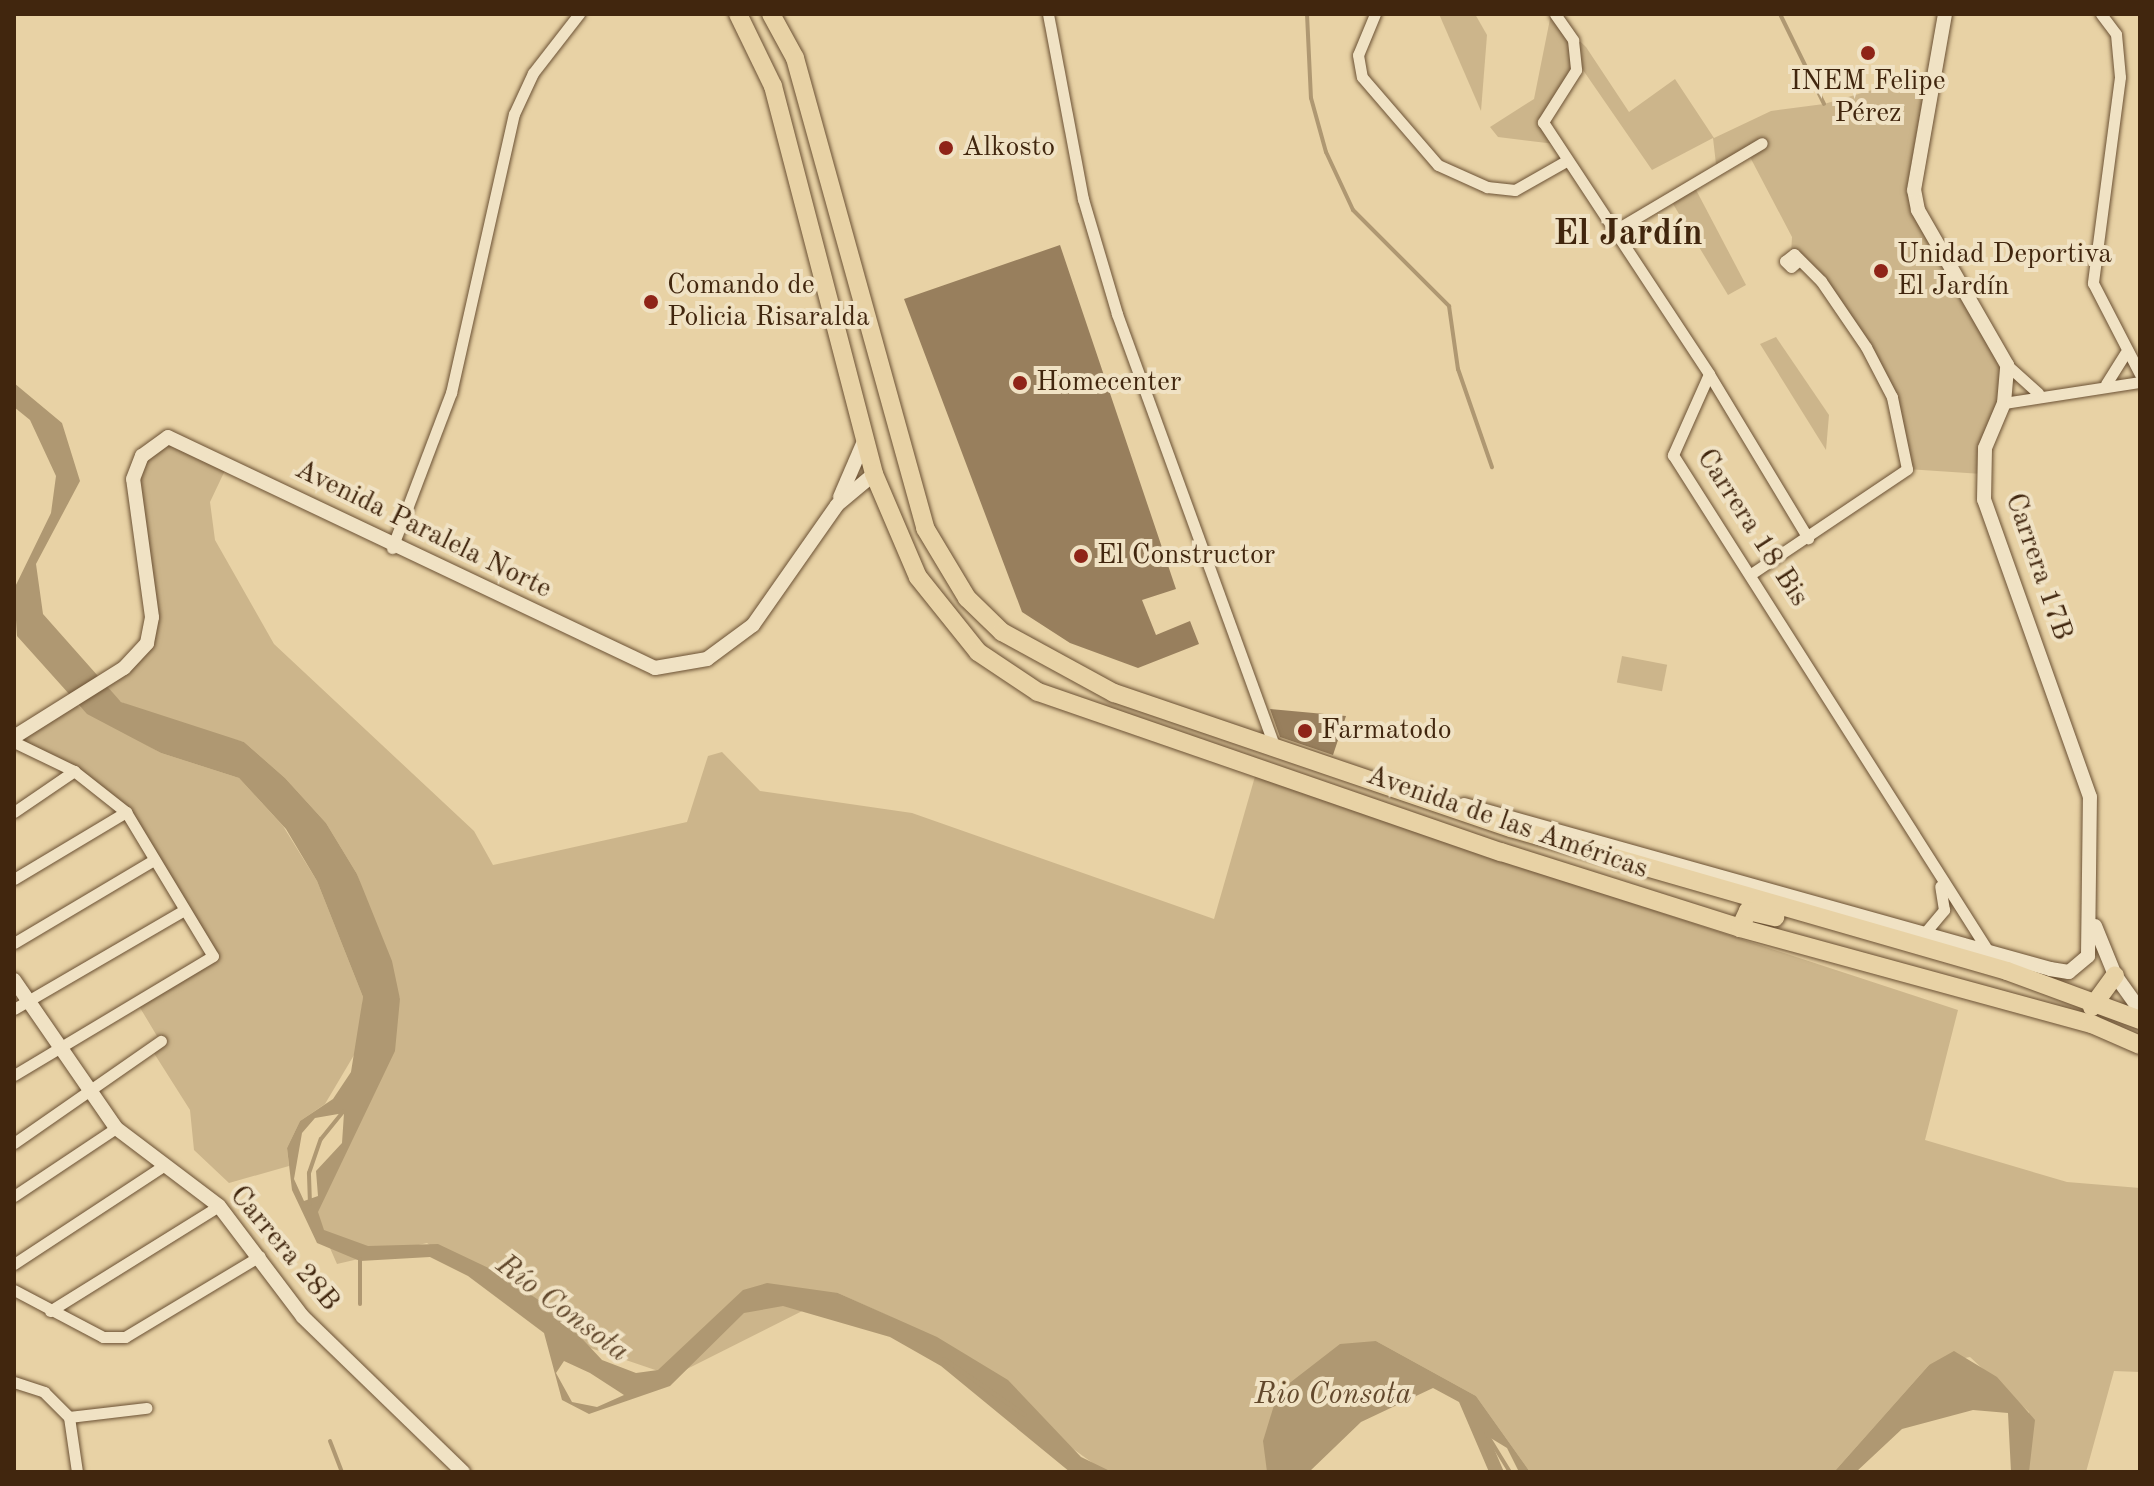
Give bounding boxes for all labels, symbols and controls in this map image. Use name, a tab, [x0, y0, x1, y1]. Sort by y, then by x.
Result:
marker: INEM Felipe Pérez	[1859, 44, 1877, 62]
place label: INEM Felipe Pérez	[1790, 65, 1946, 131]
place label: Alkosto	[962, 131, 1055, 165]
marker: Alkosto	[937, 139, 955, 157]
district label: El Jardín	[1553, 214, 1703, 258]
place label: Unidad Deportiva El Jardín	[1897, 238, 2112, 304]
marker: Unidad Deportiva El Jardín	[1872, 262, 1890, 280]
place label: Comando de Policia Risaralda	[667, 269, 870, 335]
marker: Comando de Policia Risaralda	[642, 293, 660, 311]
place label: Homecenter	[1036, 366, 1181, 400]
marker: Homecenter	[1011, 374, 1029, 392]
street label: Carrera 18 Bis	[1689, 443, 1815, 613]
street label: Avenida Paralela Norte	[289, 453, 557, 607]
street label: Carrera 17B	[1997, 489, 2079, 645]
place label: El Constructor	[1097, 539, 1275, 573]
marker: El Constructor	[1072, 547, 1090, 565]
place label: Farmatodo	[1321, 714, 1452, 748]
marker: Farmatodo	[1296, 722, 1314, 740]
street label: Avenida de las Américas	[1362, 759, 1652, 887]
street label: Carrera 28B	[222, 1179, 346, 1319]
water label: Río Consota	[488, 1247, 636, 1371]
water label: Rio Consota	[1254, 1377, 1412, 1413]

